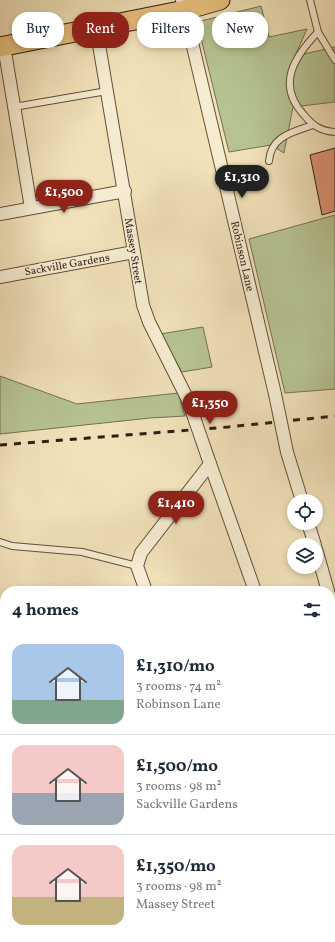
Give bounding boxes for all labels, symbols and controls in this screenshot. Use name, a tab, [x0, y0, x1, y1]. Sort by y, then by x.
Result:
chip: Buy	[12, 12, 64, 48]
chip: Rent	[72, 12, 129, 48]
chip: Filters	[137, 12, 204, 48]
chip: New	[212, 12, 268, 48]
pin: £1,310	[209, 165, 275, 199]
text: £1,310	[224, 169, 260, 187]
pin: £1,500	[31, 180, 97, 214]
text: £1,500	[45, 184, 83, 202]
street label: Massey Street	[120, 217, 145, 286]
street label: Robinson Lane	[226, 220, 257, 293]
street label: Sackville Gardens	[24, 251, 111, 280]
pin: £1,350	[177, 391, 243, 425]
text: £1,350	[191, 395, 229, 413]
pin: £1,410	[143, 491, 209, 525]
map controls	[287, 494, 323, 574]
button: locate	[287, 494, 323, 530]
text: £1,410	[157, 495, 195, 513]
button: layers	[287, 538, 323, 574]
text: 4 homes	[12, 599, 79, 622]
icon: filters	[301, 599, 323, 621]
text: £1,310/mo	[136, 655, 215, 678]
icon: home	[44, 660, 92, 708]
text: 3 rooms · 74 m²	[136, 678, 221, 696]
text: Robinson Lane	[136, 696, 221, 714]
text: £1,500/mo	[136, 755, 218, 778]
icon: home	[44, 761, 92, 809]
text: 3 rooms · 98 m²	[136, 778, 222, 796]
text: Sackville Gardens	[136, 796, 238, 814]
text: £1,350/mo	[136, 855, 216, 878]
icon: home	[44, 861, 92, 909]
text: 3 rooms · 98 m²	[136, 878, 222, 896]
text: Massey Street	[136, 896, 215, 914]

